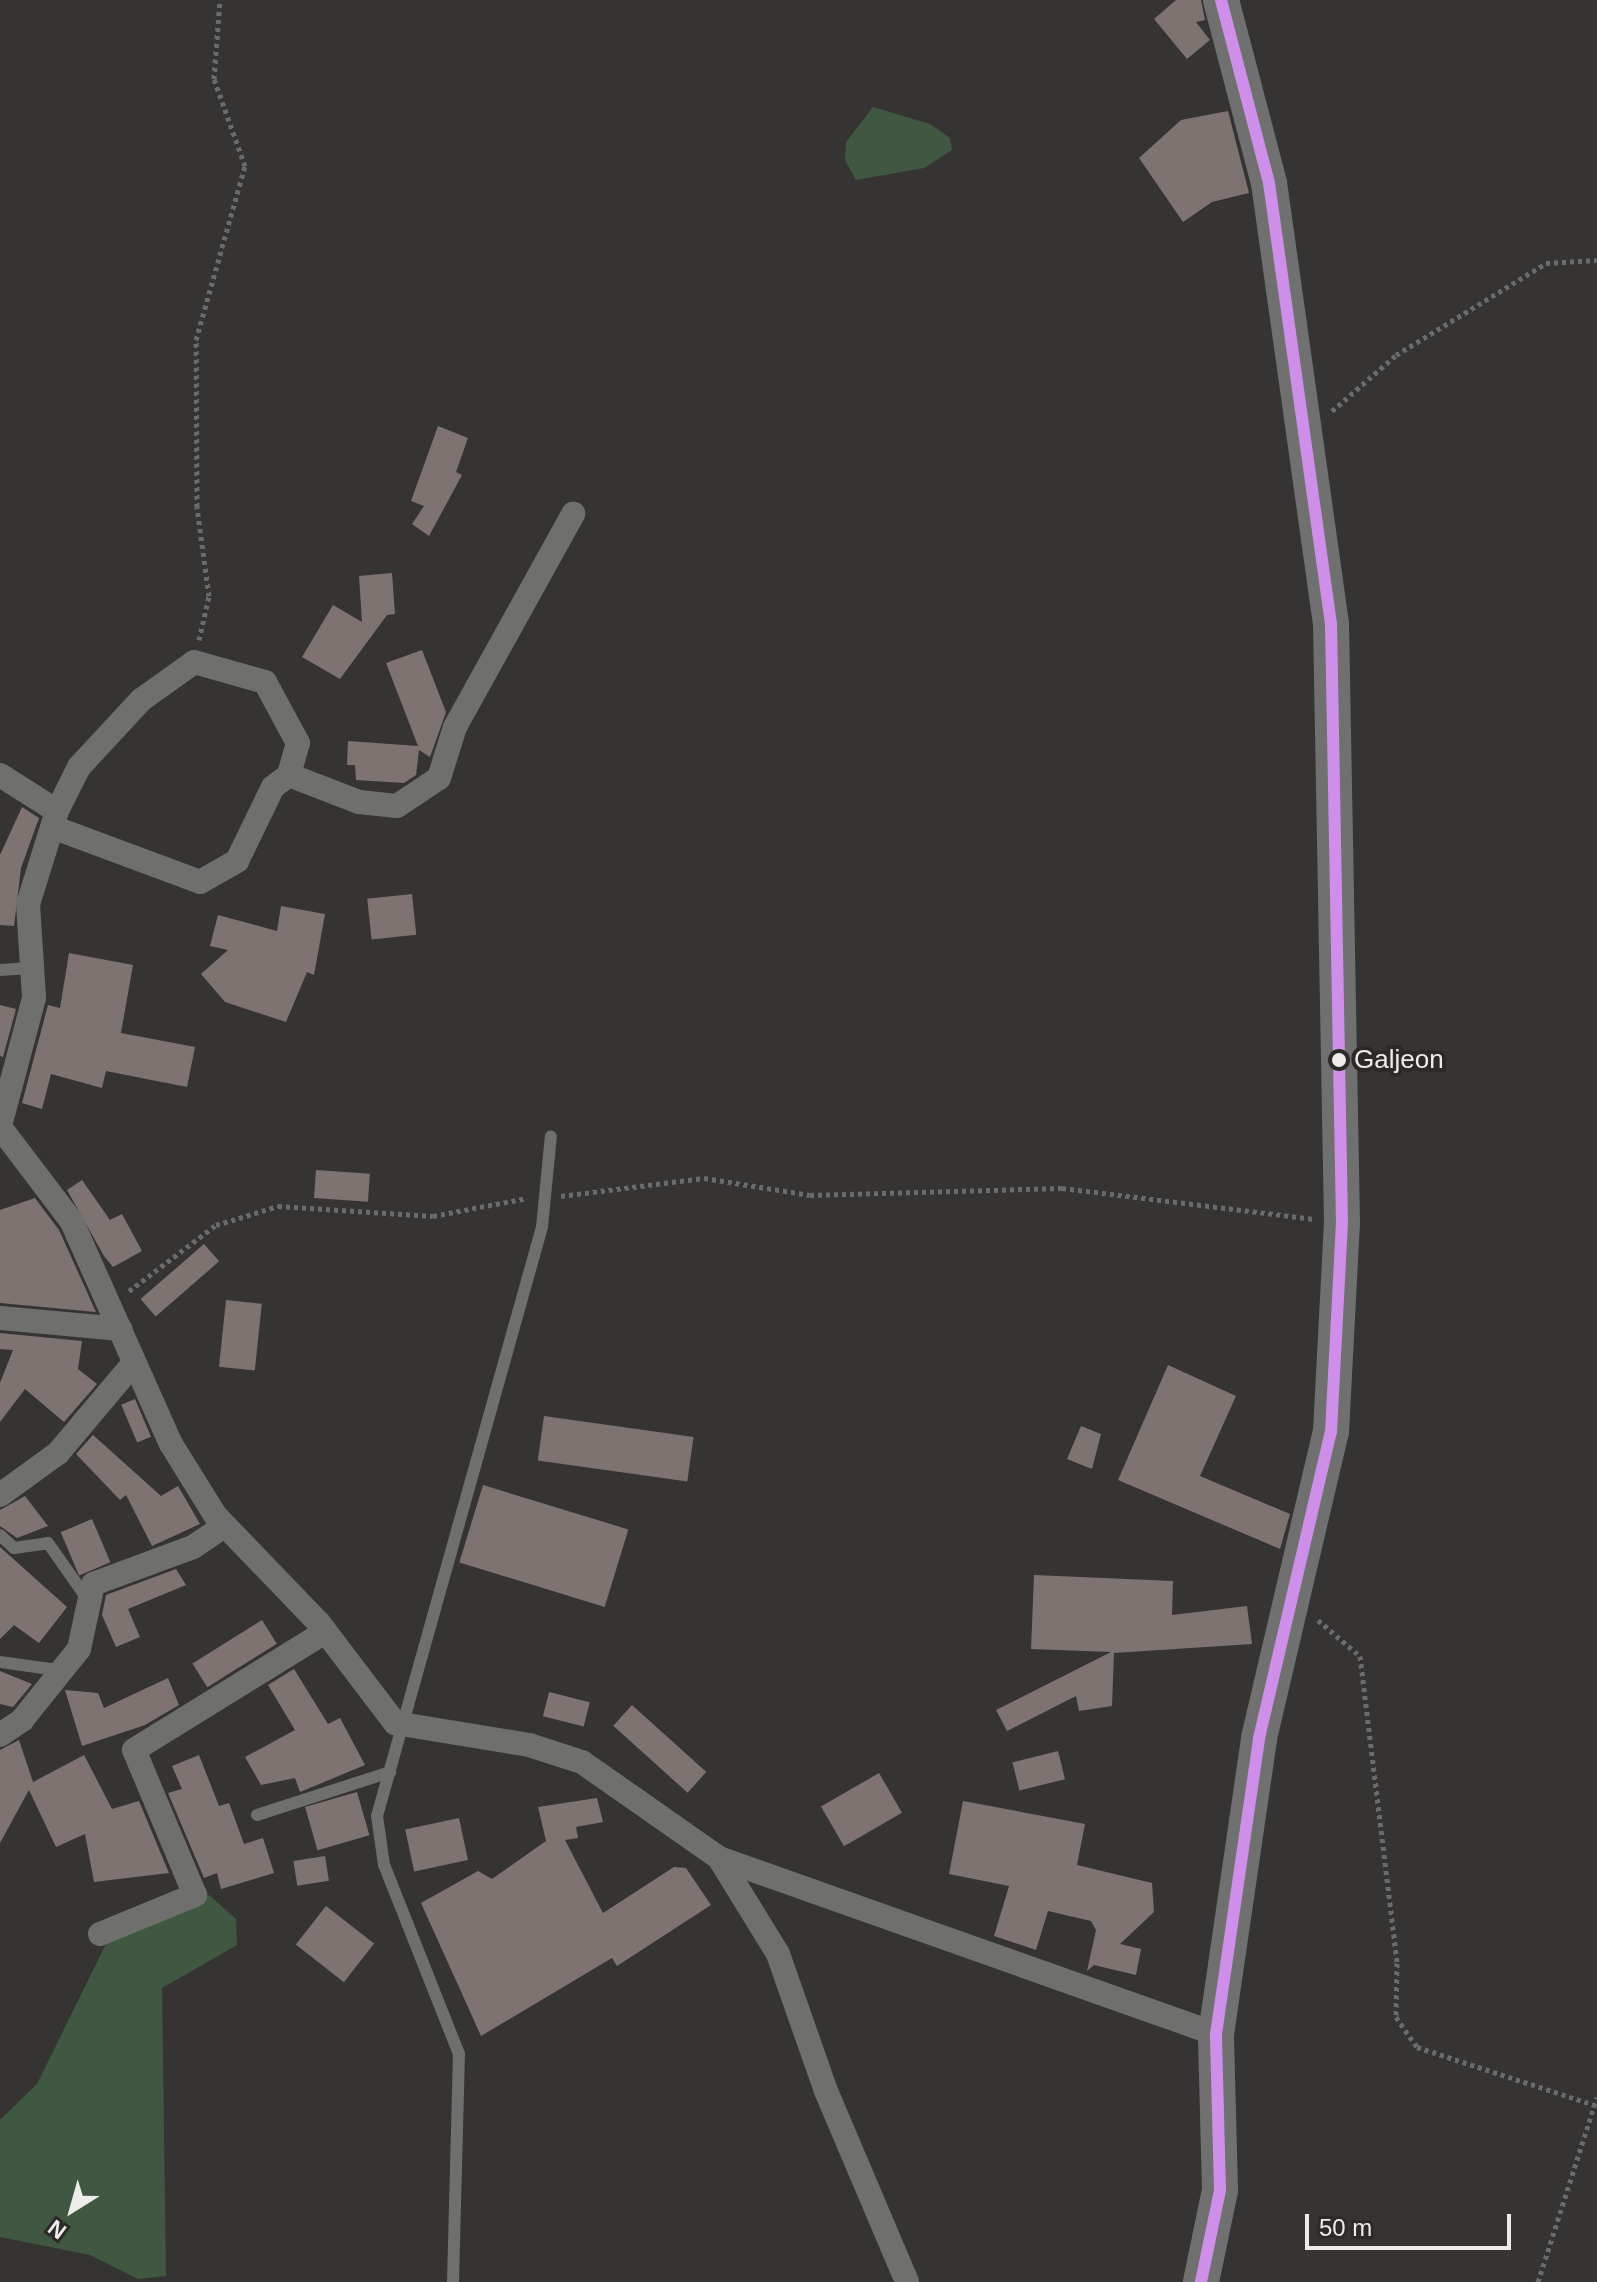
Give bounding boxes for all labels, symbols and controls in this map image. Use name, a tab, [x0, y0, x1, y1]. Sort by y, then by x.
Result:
place label: Galjeon	[1354, 1044, 1444, 1076]
marker: Galjeon	[1331, 1052, 1347, 1068]
north arrow	[32, 2170, 112, 2250]
scale bar	[1309, 2198, 1515, 2248]
text: 50 m	[1319, 2214, 1372, 2241]
text: N	[43, 2215, 71, 2244]

